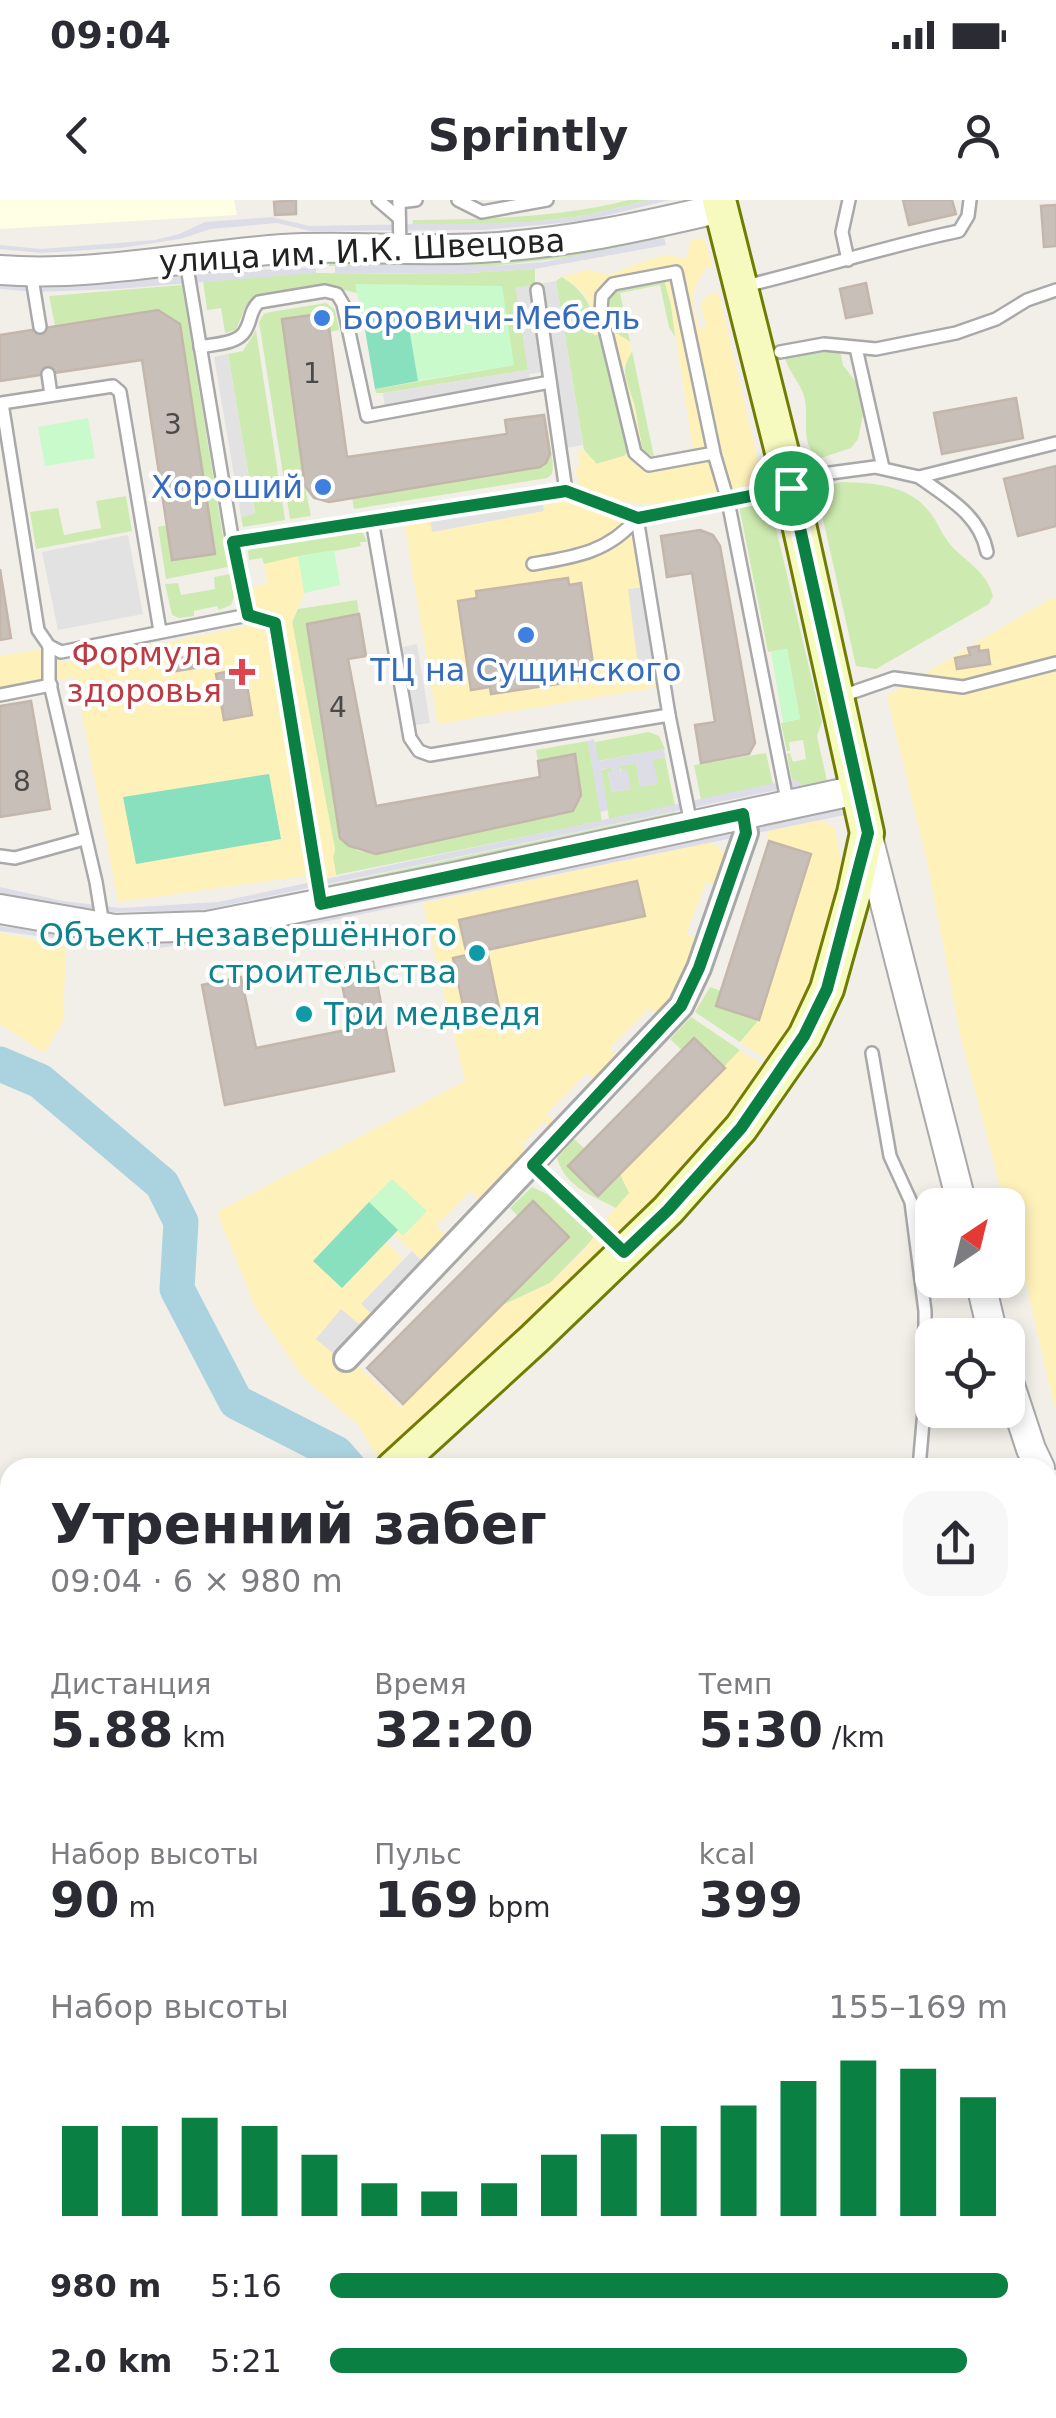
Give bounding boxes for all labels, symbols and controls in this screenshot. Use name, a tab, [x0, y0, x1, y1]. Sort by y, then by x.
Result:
text: 09:04	[50, 13, 171, 57]
icon: back	[50, 108, 105, 163]
icon: person	[951, 108, 1006, 163]
text: Sprintly	[428, 109, 628, 162]
street label: улица им. И.К. Швецова	[158, 221, 566, 281]
place label: Боровичи-Мебель	[342, 299, 640, 337]
marker: Боровичи-Мебель	[311, 307, 333, 329]
house number: 1	[303, 357, 321, 390]
house number: 3	[164, 408, 182, 441]
pin	[749, 446, 834, 531]
icon: arrive	[764, 461, 819, 516]
place label: Хороший	[151, 468, 303, 506]
marker: Хороший	[312, 476, 334, 498]
marker: ТЦ на Сущинского	[515, 624, 537, 646]
place label: Формула здоровья	[66, 635, 222, 710]
place label: ТЦ на Сущинского	[369, 651, 682, 689]
marker: Формула здоровья	[231, 661, 253, 683]
house number: 4	[329, 691, 347, 724]
house number: 8	[13, 765, 31, 798]
place label: Объект незавершённого строительства	[39, 916, 457, 991]
marker: Объект незавершённого строительства	[466, 942, 488, 964]
place label: Три медведя	[323, 995, 541, 1033]
marker: Три медведя	[293, 1003, 315, 1025]
north arrow	[915, 1188, 1025, 1298]
map controls	[915, 1188, 1025, 1428]
button: locate	[915, 1318, 1025, 1428]
button: share	[903, 1491, 1008, 1596]
text: Утренний забег	[50, 1492, 547, 1556]
text: 09:04 · 6 × 980 m	[50, 1562, 343, 1600]
text: Дистанция	[50, 1668, 211, 1701]
text: Время	[374, 1668, 467, 1701]
text: Темп	[699, 1668, 772, 1701]
text: 5.88	[50, 1701, 173, 1759]
text: 32:20	[374, 1701, 533, 1759]
text: 5:30	[699, 1701, 823, 1759]
text: km	[173, 1721, 226, 1754]
text: /km	[823, 1721, 885, 1754]
text: Набор высоты	[50, 1838, 259, 1871]
text: Пульс	[374, 1838, 462, 1871]
text: kcal	[699, 1838, 755, 1871]
text: 90	[50, 1871, 120, 1929]
text: 169	[374, 1871, 479, 1929]
text: 399	[699, 1871, 803, 1929]
text: m	[120, 1891, 156, 1924]
text: bpm	[479, 1891, 550, 1924]
text: Набор высоты	[50, 1988, 289, 2026]
text: 155–169 m	[829, 1988, 1008, 2026]
text: 980 m	[50, 2267, 161, 2305]
text: 5:16	[210, 2267, 282, 2305]
text: 2.0 km	[50, 2342, 172, 2380]
text: 5:21	[210, 2342, 282, 2380]

